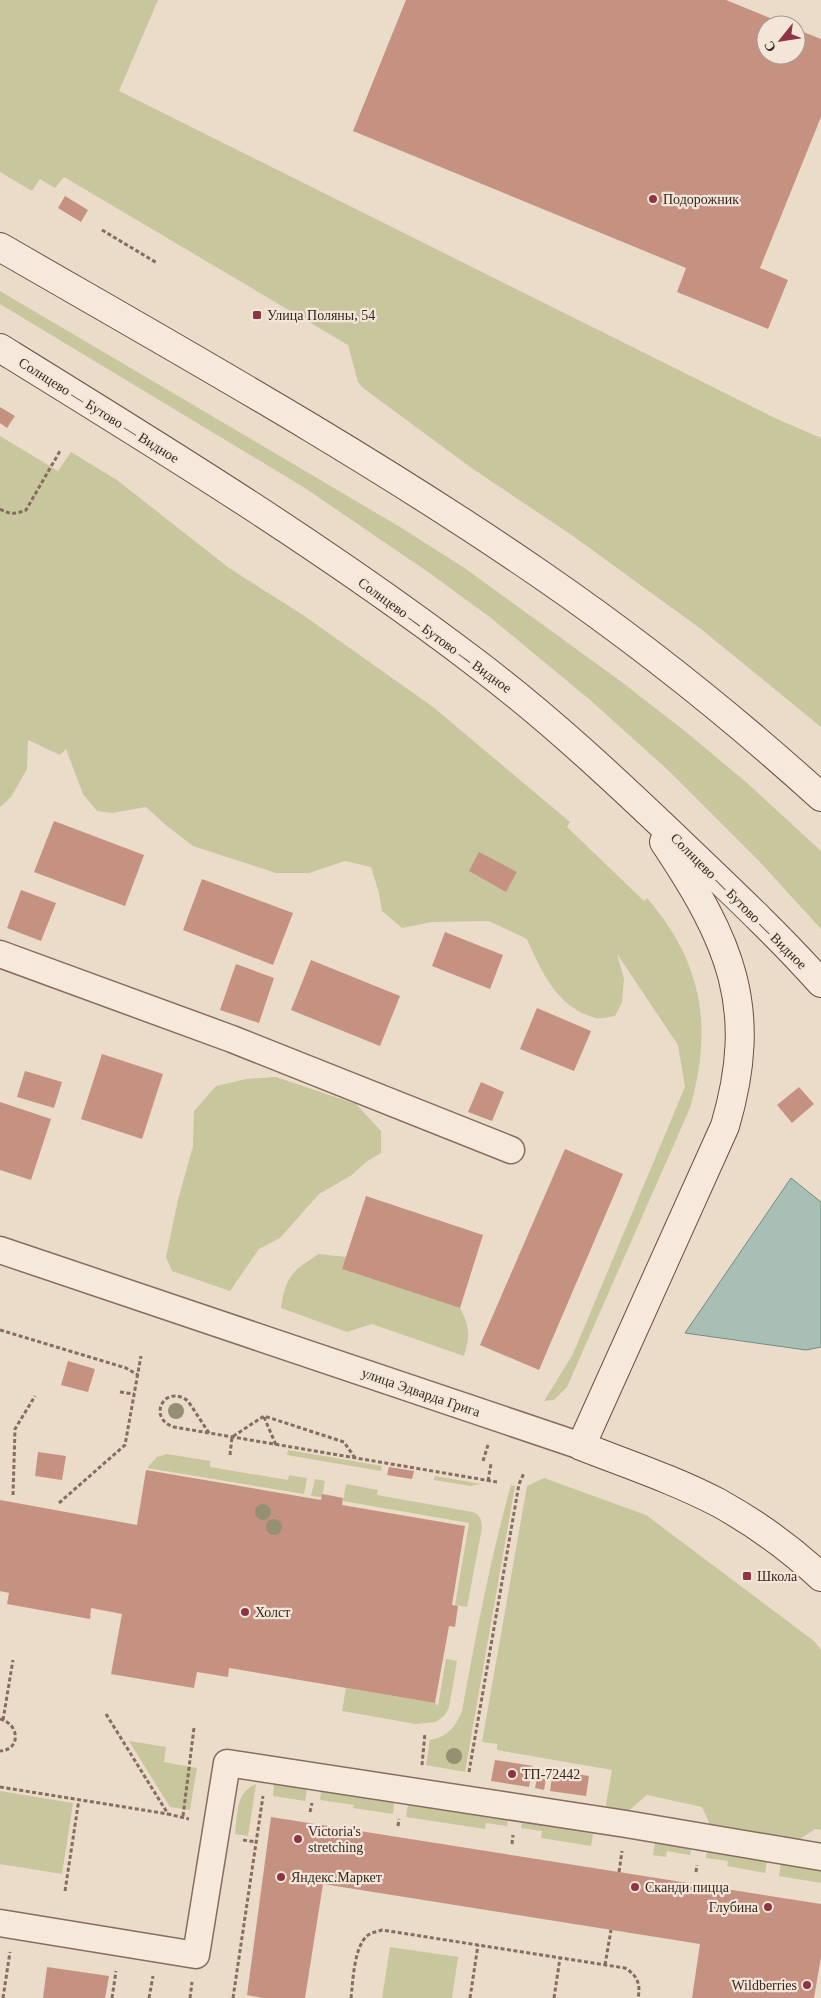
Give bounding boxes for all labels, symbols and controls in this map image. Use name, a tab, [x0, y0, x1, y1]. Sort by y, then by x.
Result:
north arrow	[756, 15, 806, 65]
text: С	[761, 38, 779, 54]
place label: Подорожник	[663, 192, 739, 207]
marker: Подорожник	[647, 193, 659, 205]
place label: Улица Поляны, 54	[267, 308, 375, 323]
marker: Улица Поляны, 54	[251, 309, 263, 321]
street label: Солнцево — Бутово — Видное	[16, 355, 182, 466]
street label: Солнцево — Бутово — Видное	[355, 575, 514, 696]
street label: Солнцево — Бутово — Видное	[668, 830, 810, 972]
street label: улица Эдварда Грига	[360, 1365, 483, 1420]
place label: Школа	[757, 1569, 798, 1584]
marker: Школа	[741, 1570, 753, 1582]
place label: Холст	[255, 1605, 290, 1620]
marker: Холст	[239, 1606, 251, 1618]
place label: ТП-72442	[522, 1767, 580, 1782]
marker: ТП-72442	[506, 1768, 518, 1780]
place label: Victoria's stretching	[308, 1824, 363, 1855]
marker: Victoria's stretching	[292, 1833, 304, 1845]
place label: Яндекс.Маркет	[291, 1870, 382, 1885]
marker: Яндекс.Маркет	[275, 1871, 287, 1883]
place label: Сканди пицца	[645, 1880, 730, 1895]
marker: Сканди пицца	[629, 1881, 641, 1893]
place label: Глубина	[709, 1900, 759, 1915]
marker: Глубина	[762, 1901, 774, 1913]
place label: Wildberries	[731, 1978, 797, 1993]
marker: Wildberries	[801, 1979, 813, 1991]

